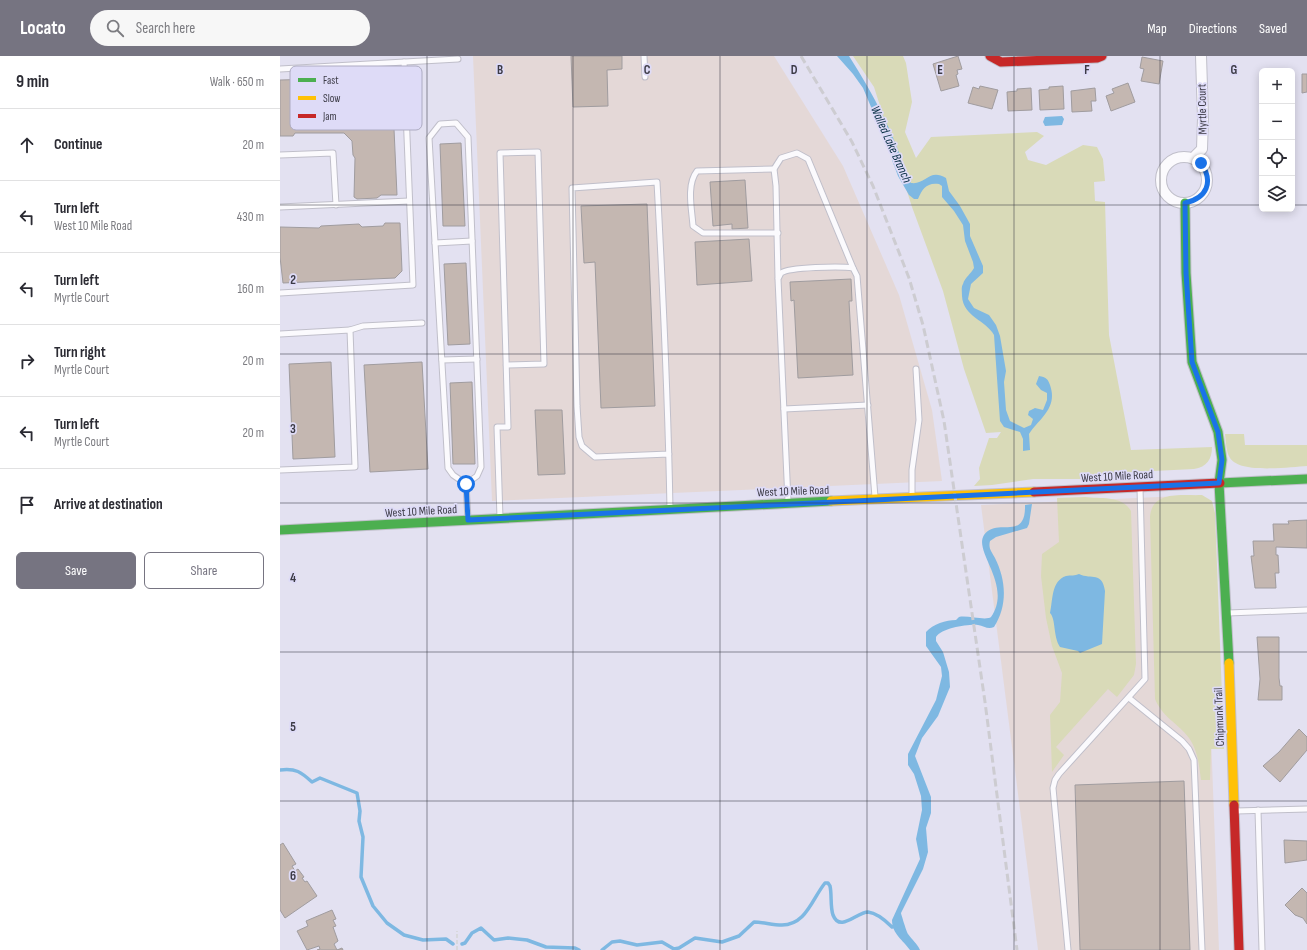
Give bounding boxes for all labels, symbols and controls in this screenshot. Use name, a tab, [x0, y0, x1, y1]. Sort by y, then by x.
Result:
search box	[90, 10, 370, 46]
text: Locato	[20, 17, 66, 40]
icon: search	[104, 17, 126, 39]
text: Search here	[136, 19, 195, 38]
text: Map	[1147, 20, 1167, 37]
text: Directions	[1189, 20, 1237, 37]
text: Saved	[1259, 20, 1287, 37]
text: B	[497, 62, 503, 78]
text: C	[644, 62, 651, 78]
text: D	[791, 62, 798, 78]
text: E	[937, 62, 943, 78]
text: F	[1084, 62, 1090, 78]
text: G	[1231, 62, 1238, 78]
legend	[290, 66, 422, 130]
map controls	[1259, 68, 1295, 212]
button: +	[1259, 68, 1295, 104]
text: 9 min	[16, 72, 49, 92]
text: Walk · 650 m	[210, 74, 264, 90]
text: Fast	[323, 74, 339, 87]
street label: Myrtle Court	[1195, 83, 1210, 135]
text: Slow	[323, 92, 340, 105]
water label: Walled Lake Branch	[867, 103, 915, 186]
button: −	[1259, 104, 1295, 140]
text: Jam	[322, 110, 337, 123]
icon: ahead	[16, 134, 38, 156]
text: Continue	[54, 135, 103, 154]
text: 20 m	[242, 137, 264, 153]
button: locate	[1259, 140, 1295, 176]
route end	[1192, 154, 1210, 172]
button: layers	[1259, 176, 1295, 212]
text: Turn left	[54, 199, 99, 218]
icon: left	[16, 206, 38, 228]
text: 430 m	[237, 209, 264, 225]
text: West 10 Mile Road	[54, 218, 132, 234]
text: Turn left	[54, 271, 99, 290]
text: 2	[290, 272, 296, 288]
icon: left	[16, 278, 38, 300]
text: 160 m	[238, 281, 264, 297]
text: Myrtle Court	[54, 290, 109, 306]
text: Turn right	[54, 343, 106, 362]
icon: right	[16, 350, 38, 372]
text: 20 m	[242, 353, 264, 369]
text: Myrtle Court	[54, 362, 109, 378]
text: Turn left	[54, 415, 99, 434]
text: 3	[290, 421, 296, 437]
icon: left	[16, 422, 38, 444]
text: 20 m	[242, 425, 264, 441]
text: Myrtle Court	[54, 434, 109, 450]
street label: West 10 Mile Road	[1081, 467, 1153, 486]
route start	[457, 475, 475, 493]
street label: West 10 Mile Road	[757, 483, 829, 500]
icon: arrive	[16, 494, 38, 516]
text: Arrive at destination	[54, 495, 163, 514]
street label: West 10 Mile Road	[385, 502, 457, 521]
button: Save	[16, 552, 136, 589]
button: Share	[144, 552, 264, 589]
text: 4	[290, 570, 296, 586]
street label: Chipmunk Trail	[1211, 687, 1228, 747]
text: 5	[290, 719, 296, 735]
text: 6	[290, 868, 296, 884]

